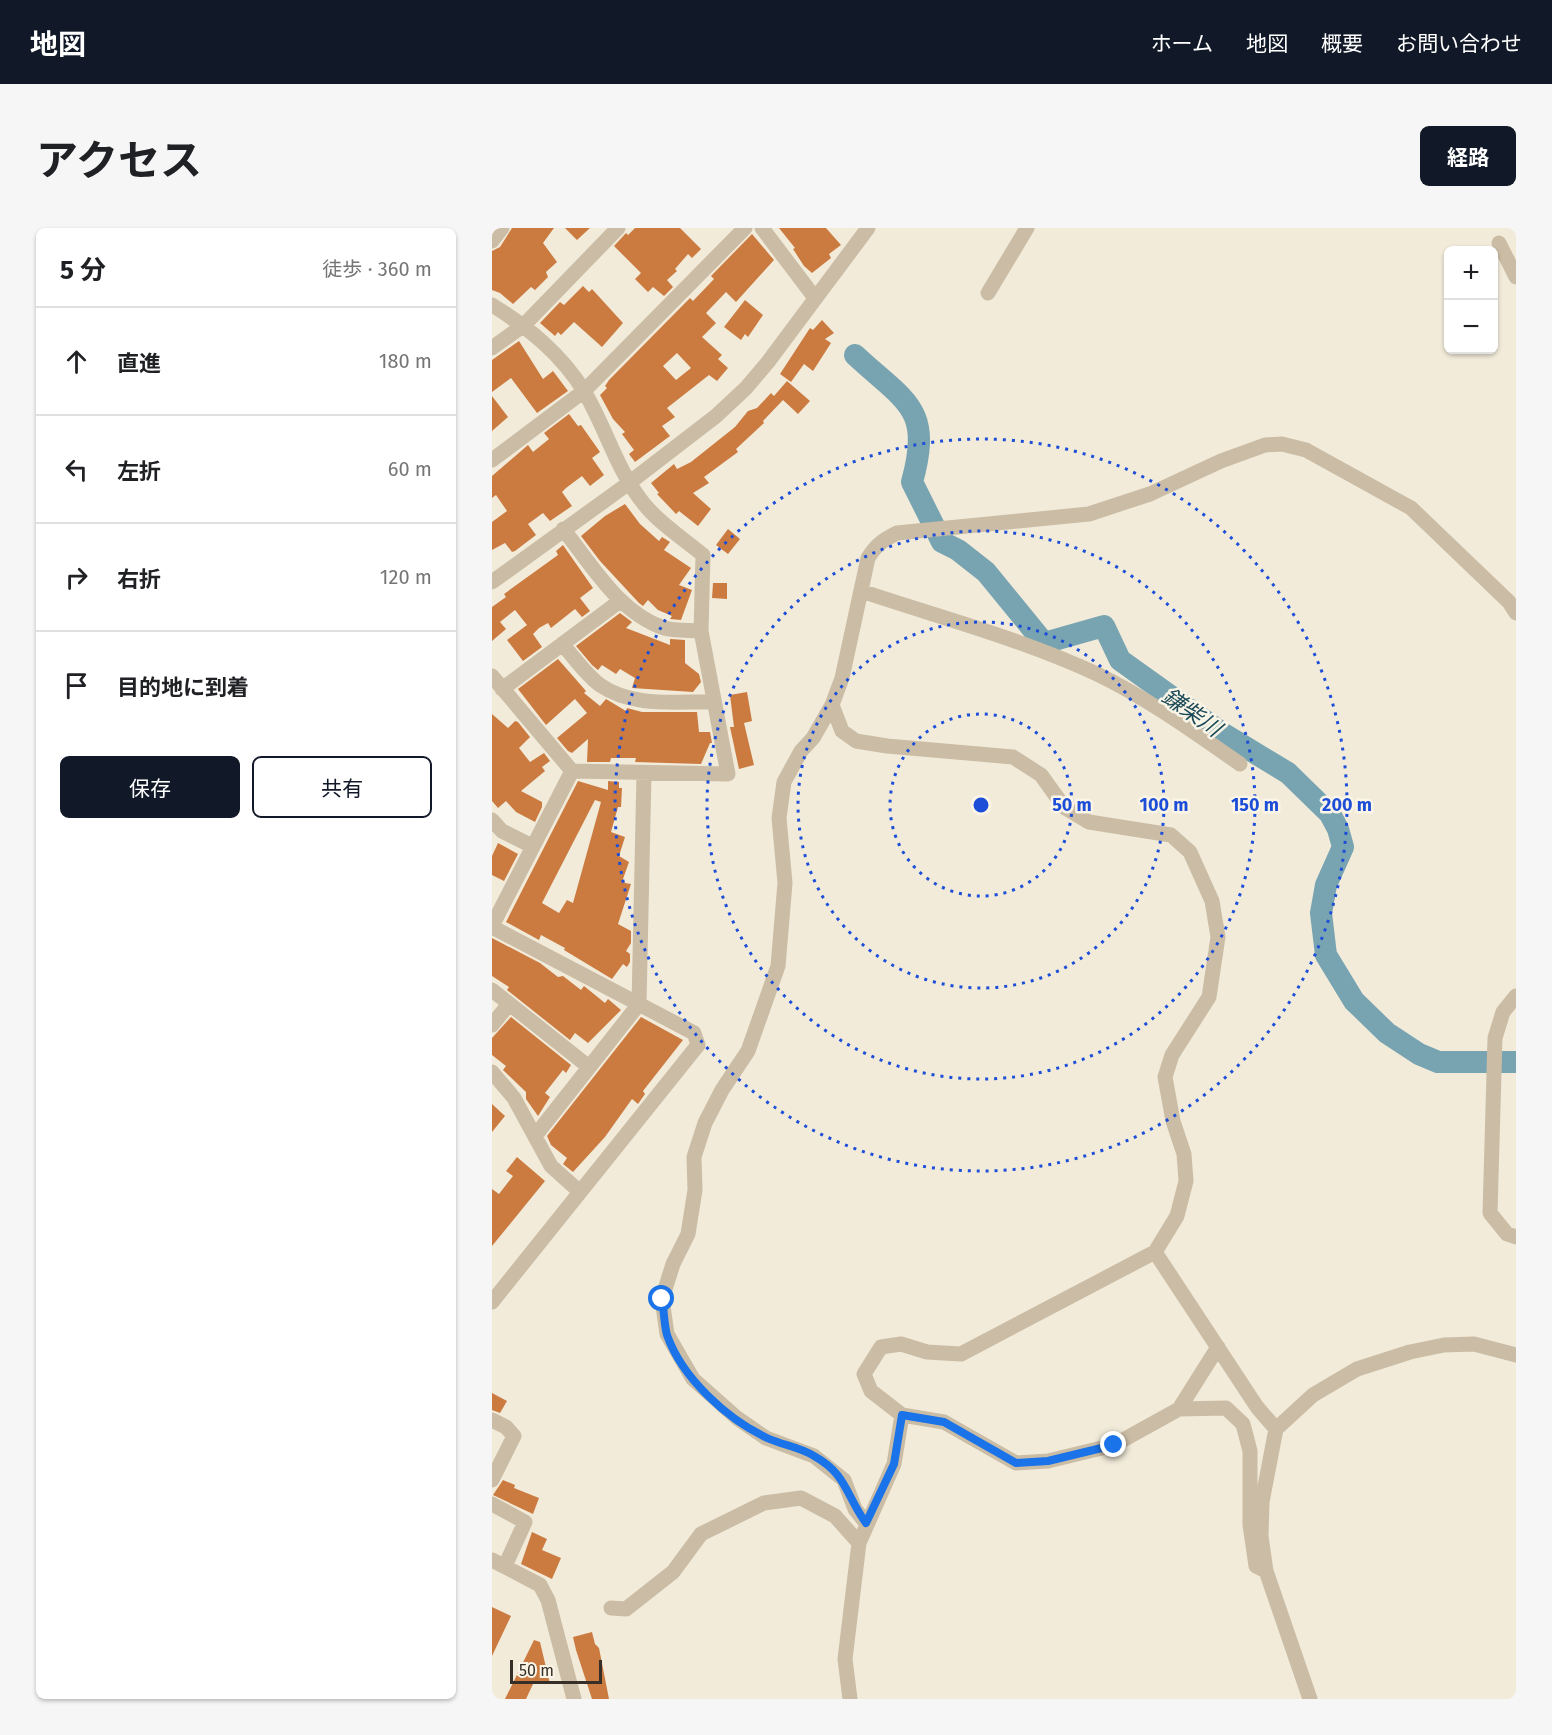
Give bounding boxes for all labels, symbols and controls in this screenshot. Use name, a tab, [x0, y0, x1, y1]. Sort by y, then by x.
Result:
text: 地図	[30, 28, 86, 61]
text: ホーム	[1151, 31, 1213, 57]
text: 地図	[1246, 31, 1288, 57]
text: 概要	[1321, 31, 1363, 57]
text: お問い合わせ	[1396, 31, 1522, 57]
button: 経路	[1420, 126, 1516, 186]
text: アクセス	[36, 136, 202, 186]
map controls	[1444, 246, 1498, 354]
button: +	[1444, 246, 1498, 300]
text: 5 分	[60, 255, 106, 286]
text: 徒歩 · 360 m	[322, 257, 432, 281]
button: −	[1444, 300, 1498, 354]
icon: ahead	[60, 345, 93, 378]
text: 180 m	[379, 349, 432, 373]
text: 直進	[117, 350, 161, 377]
icon: left	[60, 453, 93, 486]
text: 60 m	[388, 457, 432, 481]
text: 左折	[117, 458, 161, 485]
icon: right	[60, 561, 93, 594]
text: 120 m	[380, 565, 432, 589]
text: 右折	[117, 566, 161, 593]
icon: arrive	[60, 669, 93, 702]
text: 目的地に到着	[117, 674, 249, 701]
water label: 鎌柴川	[1157, 682, 1228, 744]
button: 保存	[60, 756, 240, 818]
button: 共有	[252, 756, 432, 818]
text: 50 m	[1052, 794, 1092, 816]
text: 100 m	[1140, 794, 1188, 816]
text: 150 m	[1231, 794, 1279, 816]
text: 200 m	[1322, 794, 1372, 816]
centre of rings	[971, 795, 991, 815]
route start	[648, 1285, 674, 1311]
route end	[1100, 1431, 1126, 1457]
scale bar	[510, 1657, 602, 1684]
text: 50 m	[519, 1661, 554, 1680]

